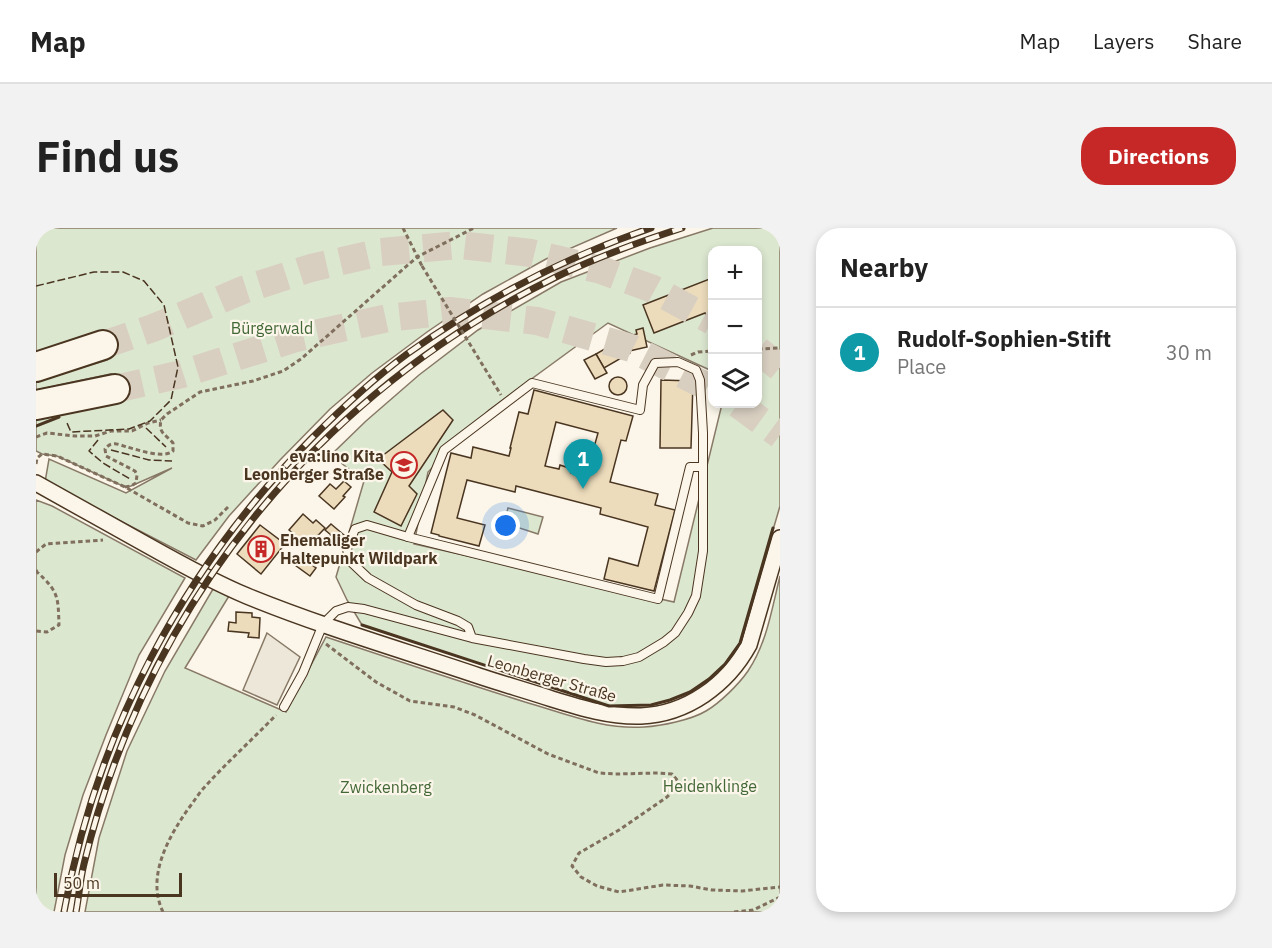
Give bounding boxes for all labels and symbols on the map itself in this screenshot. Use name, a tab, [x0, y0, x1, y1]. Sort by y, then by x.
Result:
park label: Bürgerwald	[231, 318, 313, 338]
pin: 1	[564, 440, 602, 489]
place label: eva:lino Kita Leonberger Straße	[244, 446, 384, 484]
school or university icon: eva:lino Kita Leonberger Straße	[389, 450, 419, 480]
your location	[491, 511, 520, 540]
place label: Ehemaliger Haltepunkt Wildpark	[280, 530, 438, 568]
building icon: Ehemaliger Haltepunkt Wildpark	[246, 534, 276, 564]
street label: Leonberger Straße	[485, 650, 619, 706]
park label: Heidenklinge	[663, 776, 757, 796]
park label: Zwickenberg	[340, 777, 432, 797]
scale bar	[54, 870, 182, 898]

